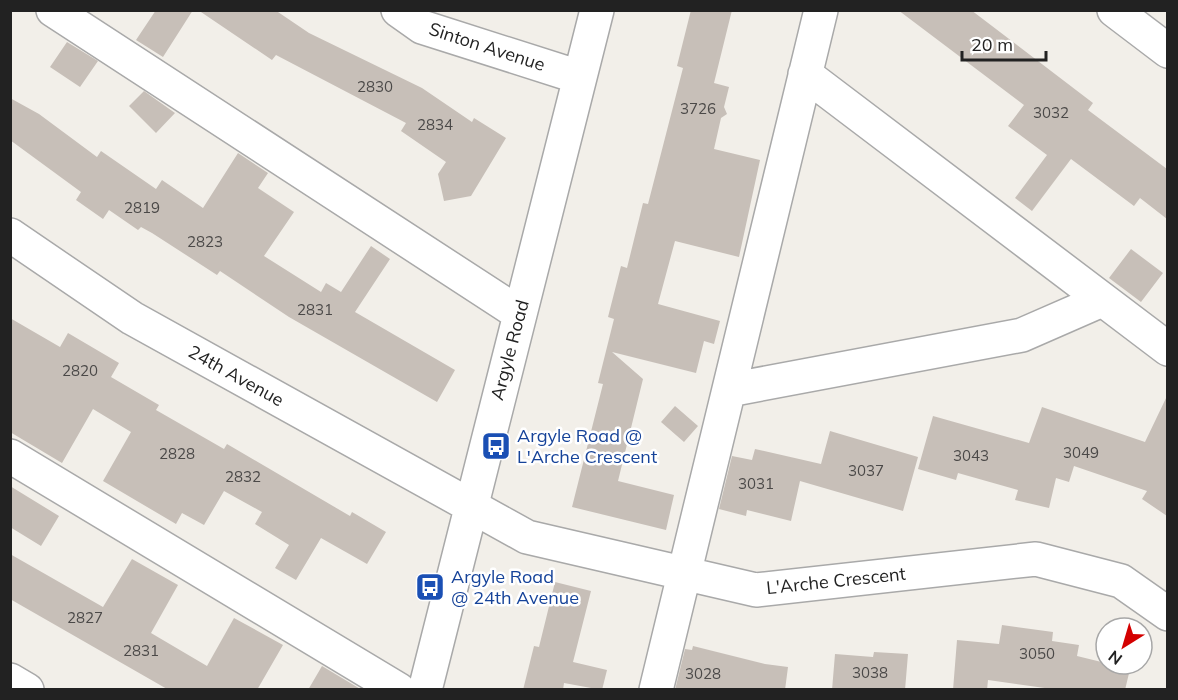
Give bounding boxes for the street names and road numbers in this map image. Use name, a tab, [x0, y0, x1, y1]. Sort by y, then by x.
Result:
street label: Sinton Avenue	[426, 17, 548, 76]
street label: Argyle Road	[485, 297, 534, 403]
street label: 24th Avenue	[184, 340, 288, 411]
street label: L'Arche Crescent	[765, 562, 907, 599]

